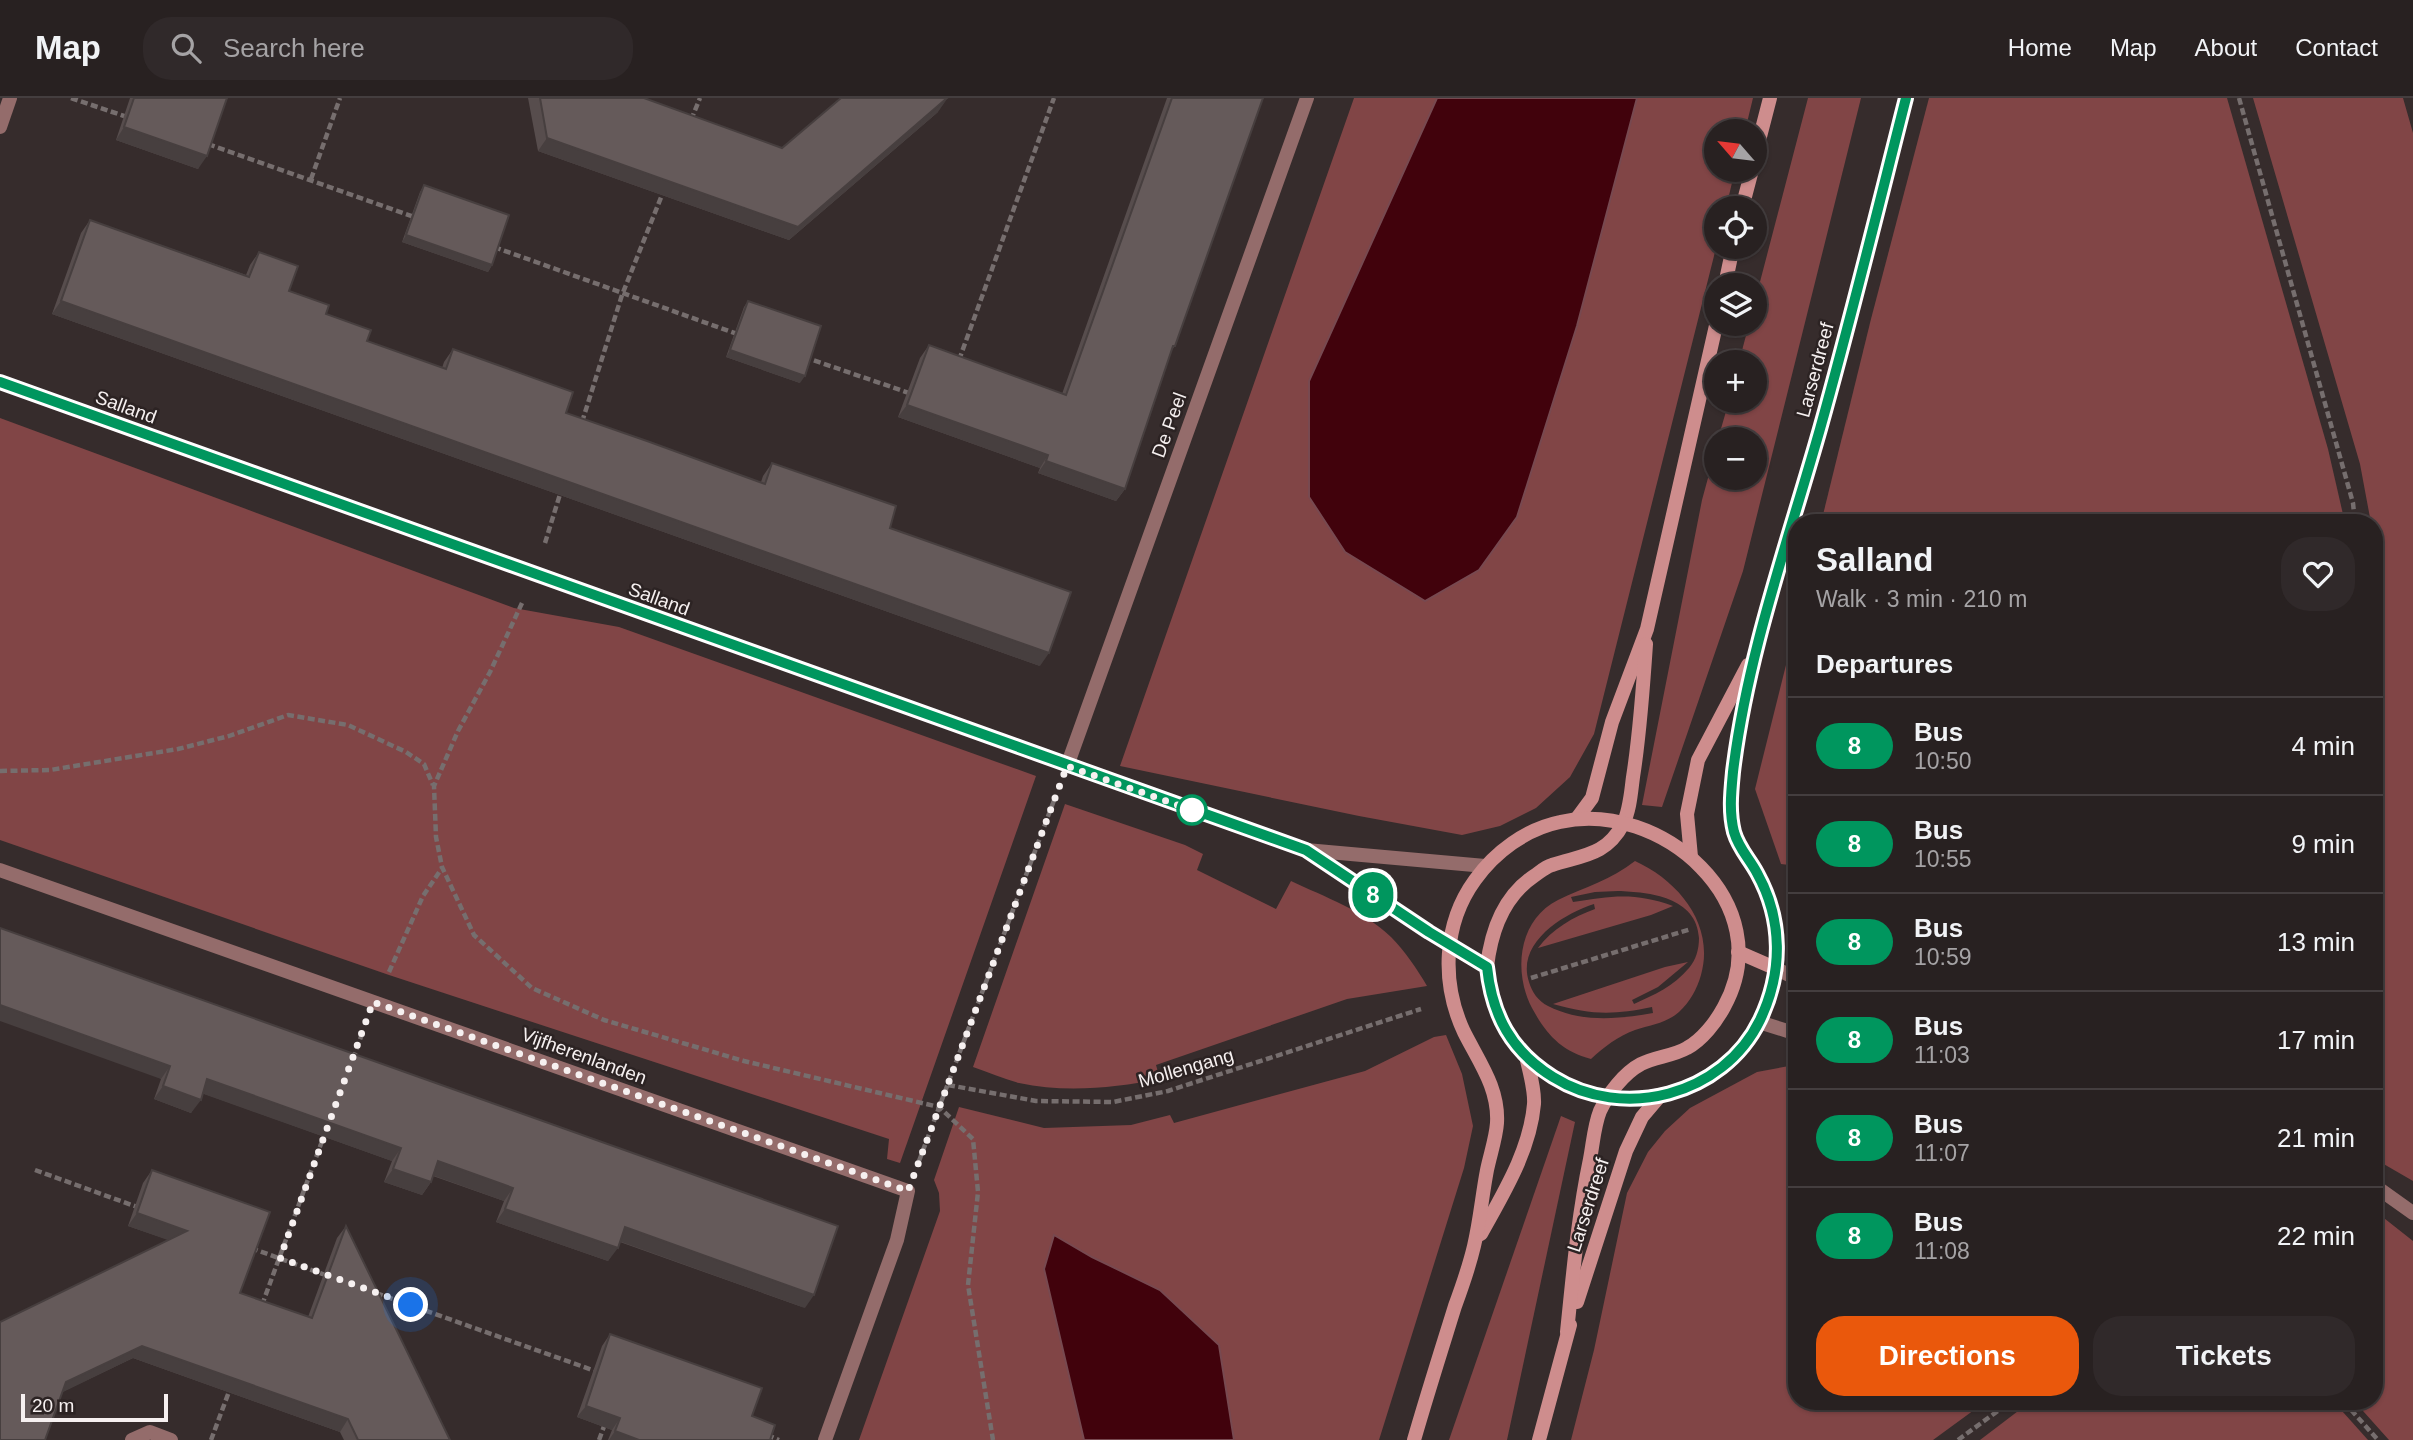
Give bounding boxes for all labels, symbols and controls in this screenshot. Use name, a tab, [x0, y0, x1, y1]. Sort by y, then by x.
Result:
search box	[143, 17, 633, 80]
text: Map	[35, 29, 101, 66]
icon: search	[167, 29, 205, 67]
text: Search here	[223, 33, 365, 63]
text: Home	[2008, 34, 2072, 61]
text: Map	[2110, 34, 2157, 61]
text: About	[2195, 34, 2257, 61]
text: Contact	[2295, 34, 2378, 61]
north arrow	[1704, 119, 1768, 182]
map controls	[1704, 119, 1767, 490]
button: locate	[1704, 196, 1767, 259]
button: layers	[1704, 273, 1767, 336]
street label: Larserdreef	[1792, 320, 1838, 420]
button: +	[1704, 350, 1767, 413]
street label: Salland	[93, 386, 159, 428]
street label: De Peel	[1148, 390, 1190, 460]
button: −	[1704, 427, 1767, 490]
button: heart	[2281, 537, 2355, 611]
text: Salland	[1816, 541, 1933, 578]
street label: Salland	[626, 578, 692, 620]
text: Walk · 3 min · 210 m	[1816, 586, 2027, 612]
text: Departures	[1816, 649, 1953, 679]
text: Bus	[1914, 717, 1963, 747]
text: 4 min	[2291, 731, 2355, 761]
text: 8	[1848, 732, 1861, 759]
text: 10:50	[1914, 748, 1972, 774]
unlabelled marker	[1177, 795, 1207, 825]
text: Bus	[1914, 815, 1963, 845]
text: 9 min	[2291, 829, 2355, 859]
text: 8	[1848, 830, 1861, 857]
text: 10:55	[1914, 846, 1972, 872]
line badge: 8	[1350, 872, 1396, 918]
text: 8	[1366, 881, 1380, 908]
text: Bus	[1914, 913, 1963, 943]
text: 13 min	[2277, 927, 2355, 957]
text: 8	[1848, 928, 1861, 955]
text: 10:59	[1914, 944, 1972, 970]
text: Bus	[1914, 1011, 1963, 1041]
street label: Vijfherenlanden	[519, 1024, 649, 1088]
text: 17 min	[2277, 1025, 2355, 1055]
text: 8	[1848, 1026, 1861, 1053]
text: 11:03	[1914, 1042, 1970, 1068]
street label: Mollengang	[1136, 1044, 1236, 1092]
text: Bus	[1914, 1109, 1963, 1139]
text: 21 min	[2277, 1123, 2355, 1153]
text: 8	[1848, 1124, 1861, 1151]
text: 11:07	[1914, 1140, 1970, 1166]
street label: Larserdreef	[1563, 1155, 1613, 1254]
text: Bus	[1914, 1207, 1963, 1237]
text: 22 min	[2277, 1221, 2355, 1251]
text: 8	[1848, 1222, 1861, 1249]
text: 11:08	[1914, 1238, 1970, 1264]
your location	[393, 1287, 428, 1322]
button: Directions	[1816, 1316, 2079, 1396]
button: Tickets	[2093, 1316, 2355, 1396]
scale bar	[21, 1391, 168, 1423]
text: 20 m	[32, 1395, 74, 1416]

